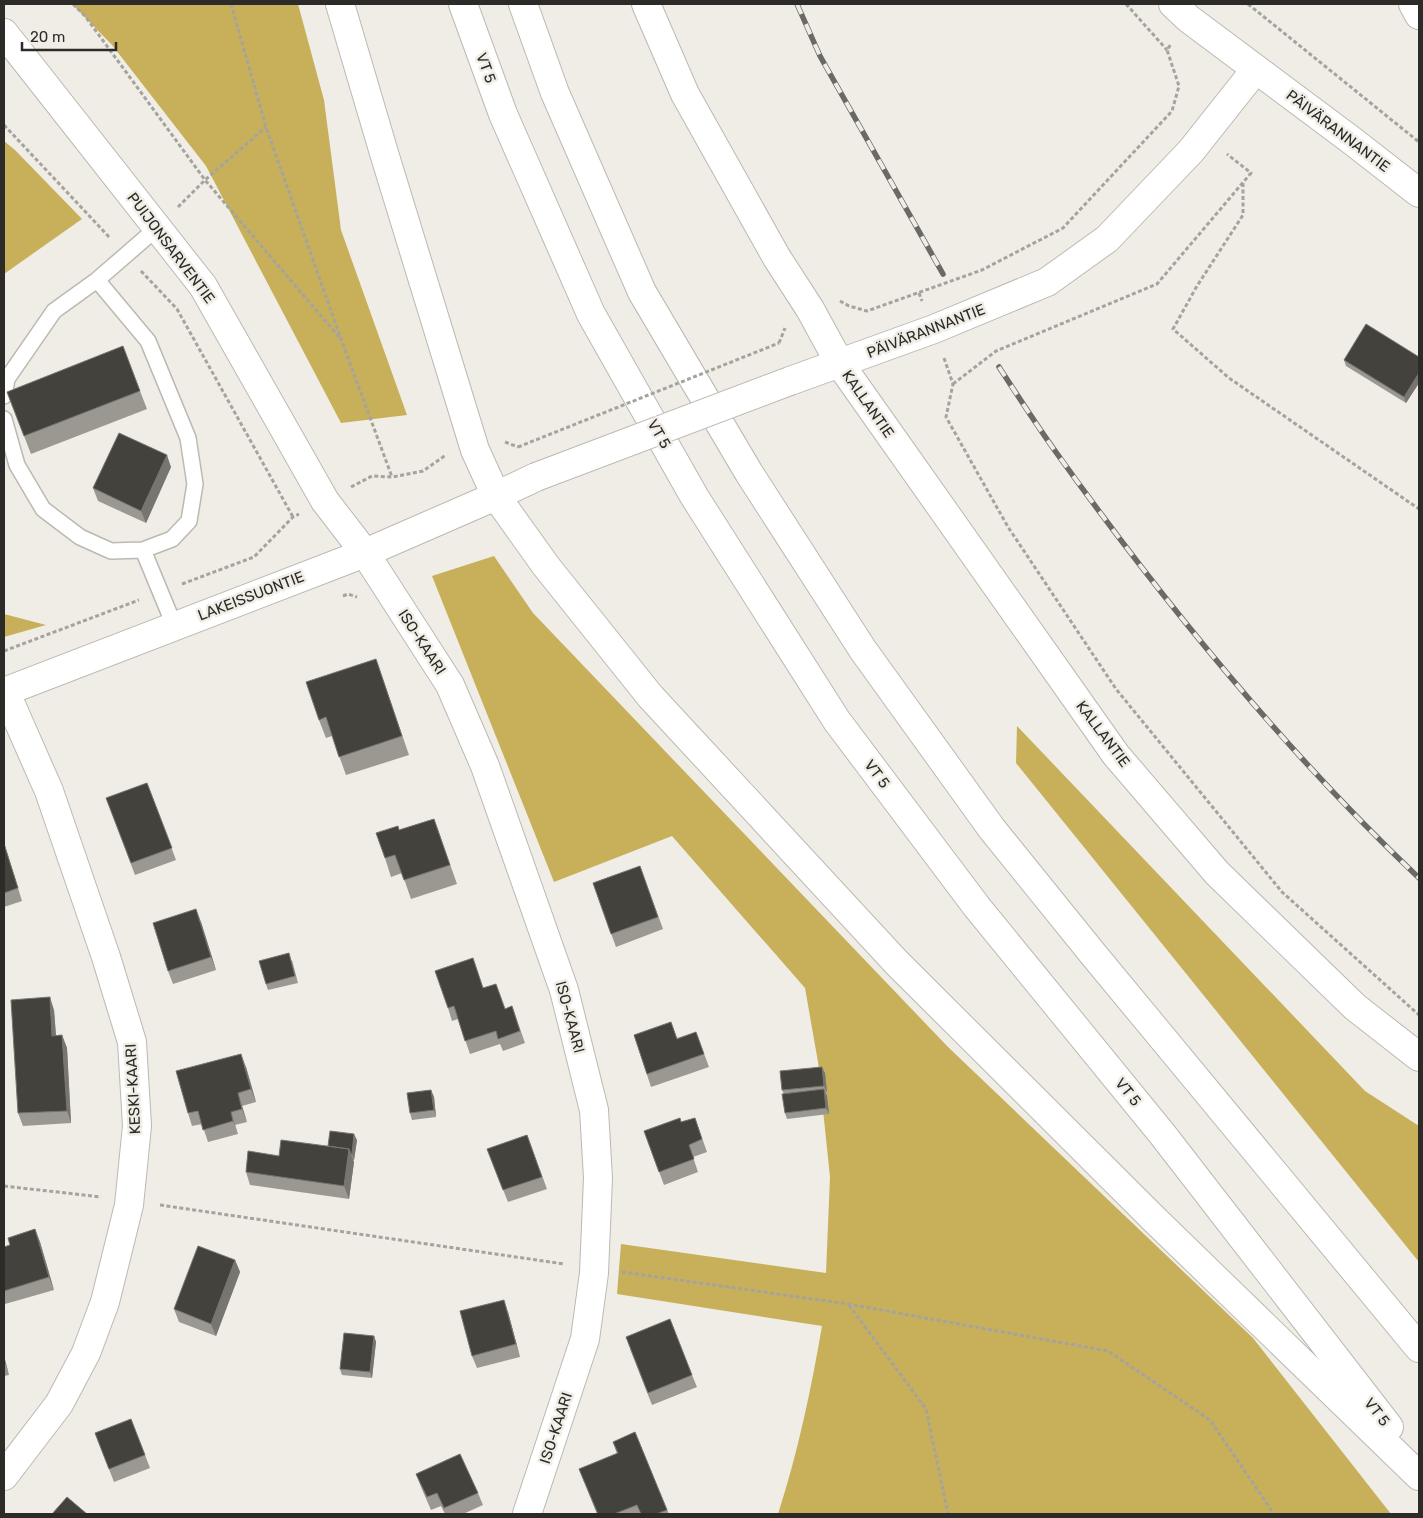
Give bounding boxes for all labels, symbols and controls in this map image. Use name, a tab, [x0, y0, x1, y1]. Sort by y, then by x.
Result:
scale bar	[22, 20, 116, 52]
text: 20 m	[30, 28, 65, 46]
street label: VT 5	[472, 50, 500, 86]
street label: PÄIVÄRANNANTIE	[1283, 86, 1393, 176]
street label: PUIJONSARVENTIE	[123, 189, 219, 307]
street label: PÄIVÄRANNANTIE	[864, 300, 988, 362]
street label: KALLANTIE	[838, 367, 898, 441]
street label: VT 5	[644, 416, 675, 452]
street label: LAKEISSUONTIE	[195, 567, 307, 625]
street label: ISO-KAARI	[394, 606, 450, 678]
street label: KALLANTIE	[1072, 697, 1134, 771]
street label: VT 5	[861, 756, 893, 792]
street label: ISO-KAARI	[552, 979, 588, 1055]
street label: KESKI-KAARI	[122, 1043, 144, 1135]
street label: VT 5	[1111, 1074, 1145, 1110]
street label: ISO-KAARI	[536, 1390, 576, 1466]
street label: VT 5	[1360, 1394, 1394, 1430]

